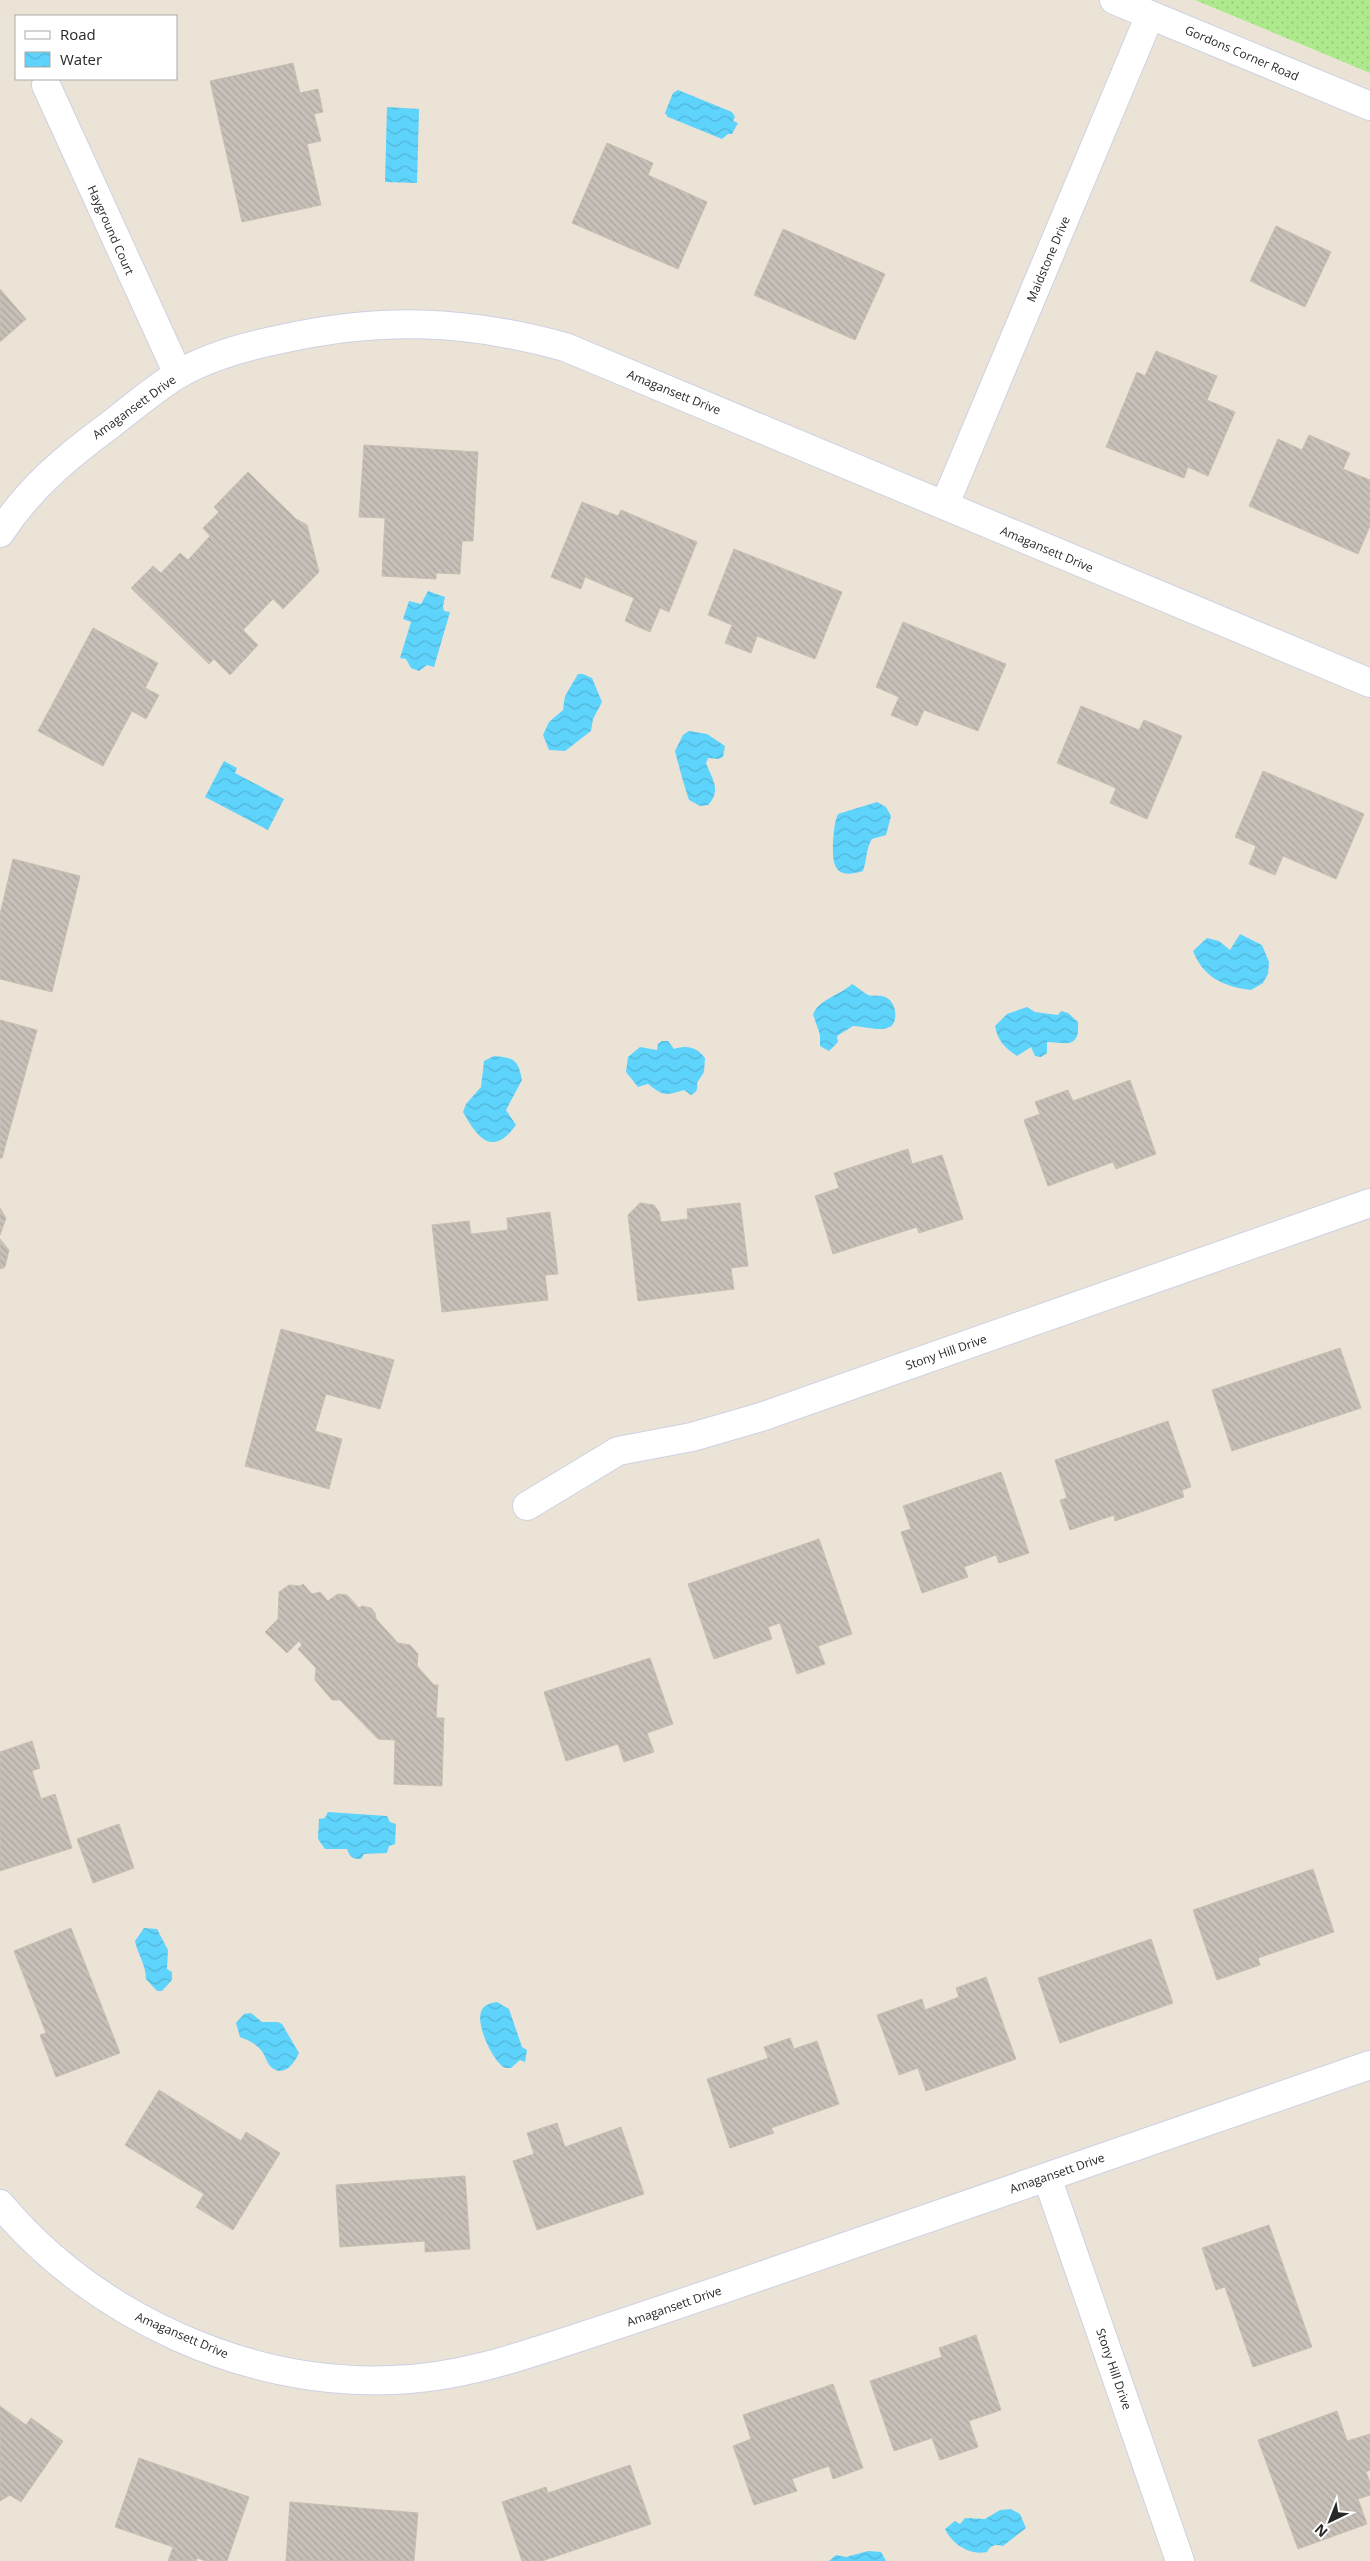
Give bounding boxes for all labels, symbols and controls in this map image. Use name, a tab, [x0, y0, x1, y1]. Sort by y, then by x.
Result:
legend	[15, 15, 178, 80]
street label: Gordons Corner Road	[1183, 21, 1301, 85]
text: Road	[60, 24, 96, 44]
text: Water	[60, 49, 102, 69]
street label: Hayground Court	[84, 182, 138, 278]
street label: Maidstone Drive	[1022, 213, 1074, 304]
street label: Amagansett Drive	[625, 365, 724, 419]
street label: Amagansett Drive	[89, 371, 179, 443]
street label: Amagansett Drive	[998, 522, 1096, 576]
street label: Stony Hill Drive	[903, 1330, 989, 1374]
street label: Amagansett Drive	[1007, 2149, 1107, 2197]
street label: Amagansett Drive	[624, 2282, 724, 2330]
street label: Amagansett Drive	[133, 2308, 231, 2362]
street label: Stony Hill Drive	[1092, 2326, 1136, 2412]
north arrow	[1305, 2496, 1355, 2546]
text: N	[1310, 2520, 1331, 2542]

